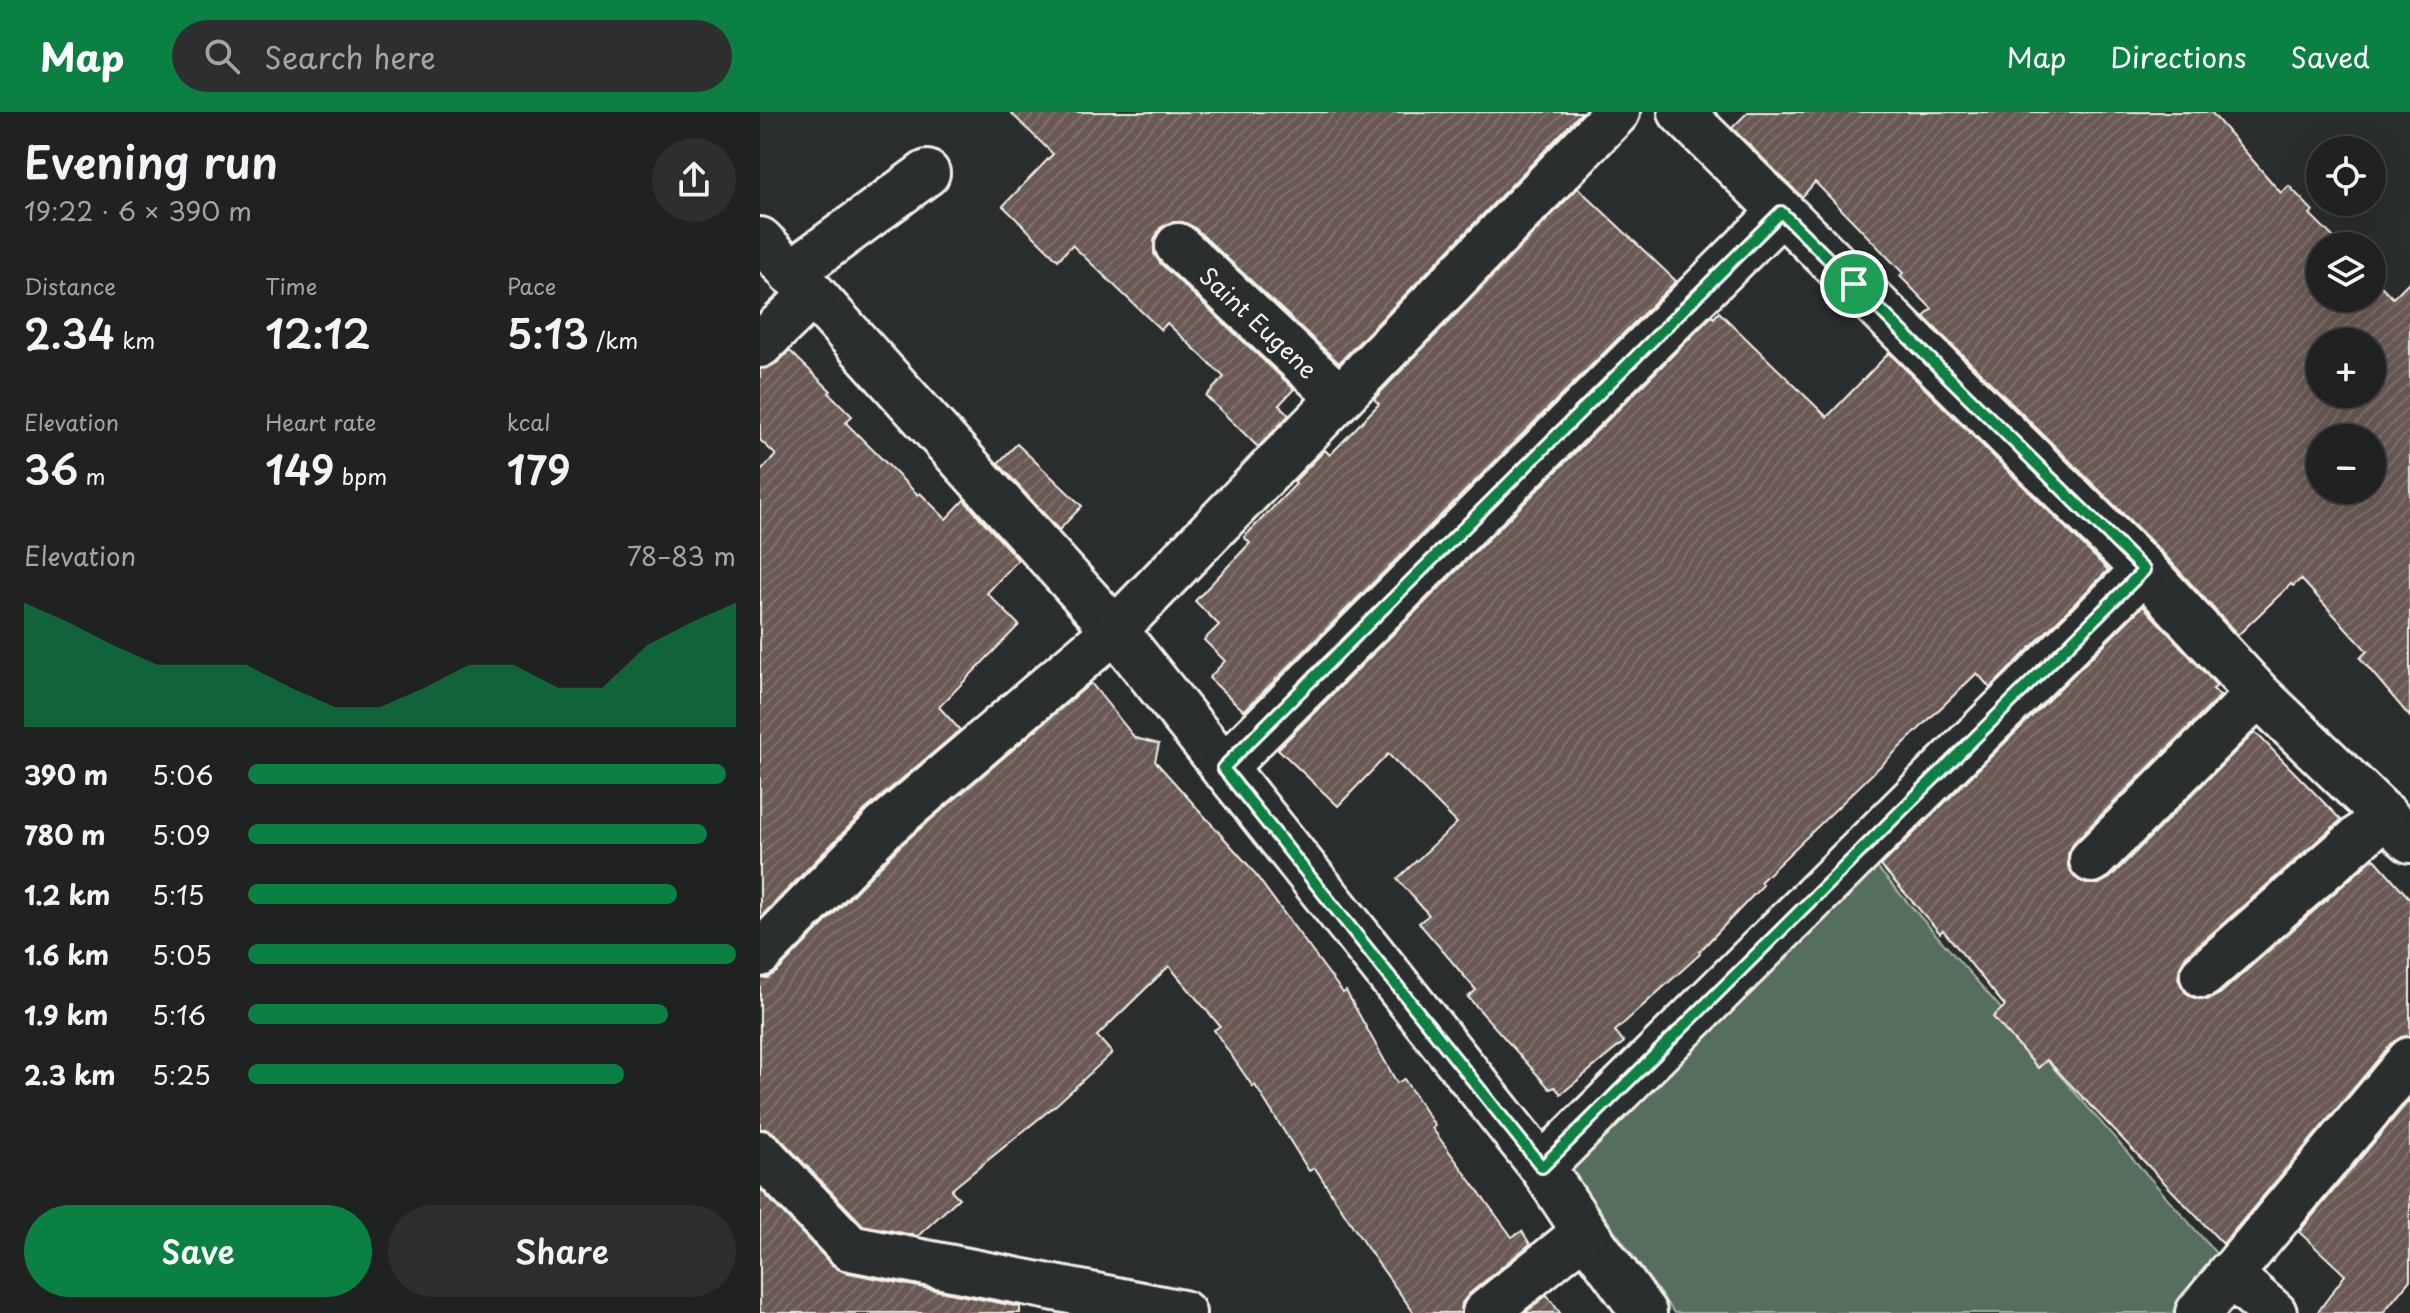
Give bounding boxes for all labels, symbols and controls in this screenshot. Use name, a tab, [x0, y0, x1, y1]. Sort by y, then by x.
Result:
search box	[172, 20, 732, 92]
text: Map	[40, 28, 124, 85]
icon: search	[200, 34, 244, 78]
text: Search here	[264, 34, 436, 79]
text: Map	[2007, 35, 2066, 78]
text: Directions	[2110, 35, 2247, 78]
text: Saved	[2291, 35, 2370, 78]
text: Evening run	[24, 128, 278, 194]
map controls	[2306, 136, 2386, 504]
button: locate	[2306, 136, 2386, 216]
button: share	[652, 138, 736, 222]
text: 19:22 · 6 × 390 m	[24, 191, 252, 230]
button: layers	[2306, 232, 2386, 312]
pin	[1820, 250, 1888, 318]
street label: Saint Eugene	[1192, 258, 1326, 386]
icon: arrive	[1832, 262, 1876, 306]
text: Distance	[24, 269, 116, 302]
text: Time	[265, 269, 317, 302]
text: Pace	[507, 269, 556, 302]
text: 2.34	[24, 302, 115, 363]
text: 12:12	[265, 302, 371, 363]
text: 5:13	[507, 302, 589, 363]
text: km	[115, 323, 155, 356]
text: /km	[589, 323, 638, 356]
button: +	[2306, 328, 2386, 408]
text: Elevation	[24, 405, 119, 438]
text: Heart rate	[265, 405, 376, 438]
text: kcal	[507, 405, 551, 438]
button: −	[2306, 424, 2386, 504]
text: 36	[24, 438, 78, 499]
text: 149	[265, 438, 335, 499]
text: 179	[507, 438, 571, 499]
text: m	[78, 459, 106, 492]
text: bpm	[335, 459, 387, 492]
text: Elevation	[24, 536, 136, 575]
text: 78–83 m	[627, 536, 736, 575]
text: 390 m	[24, 755, 108, 794]
text: 5:06	[152, 755, 213, 794]
text: 780 m	[24, 815, 106, 854]
text: 5:09	[152, 815, 210, 854]
text: 1.2 km	[24, 875, 110, 914]
text: 5:15	[152, 875, 205, 914]
text: 1.6 km	[24, 935, 109, 974]
text: 5:05	[152, 935, 212, 974]
text: 1.9 km	[24, 995, 108, 1034]
text: 5:16	[152, 995, 206, 1034]
text: 2.3 km	[24, 1055, 116, 1094]
text: 5:25	[152, 1055, 211, 1094]
button: Save	[24, 1205, 372, 1297]
button: Share	[388, 1205, 736, 1297]

